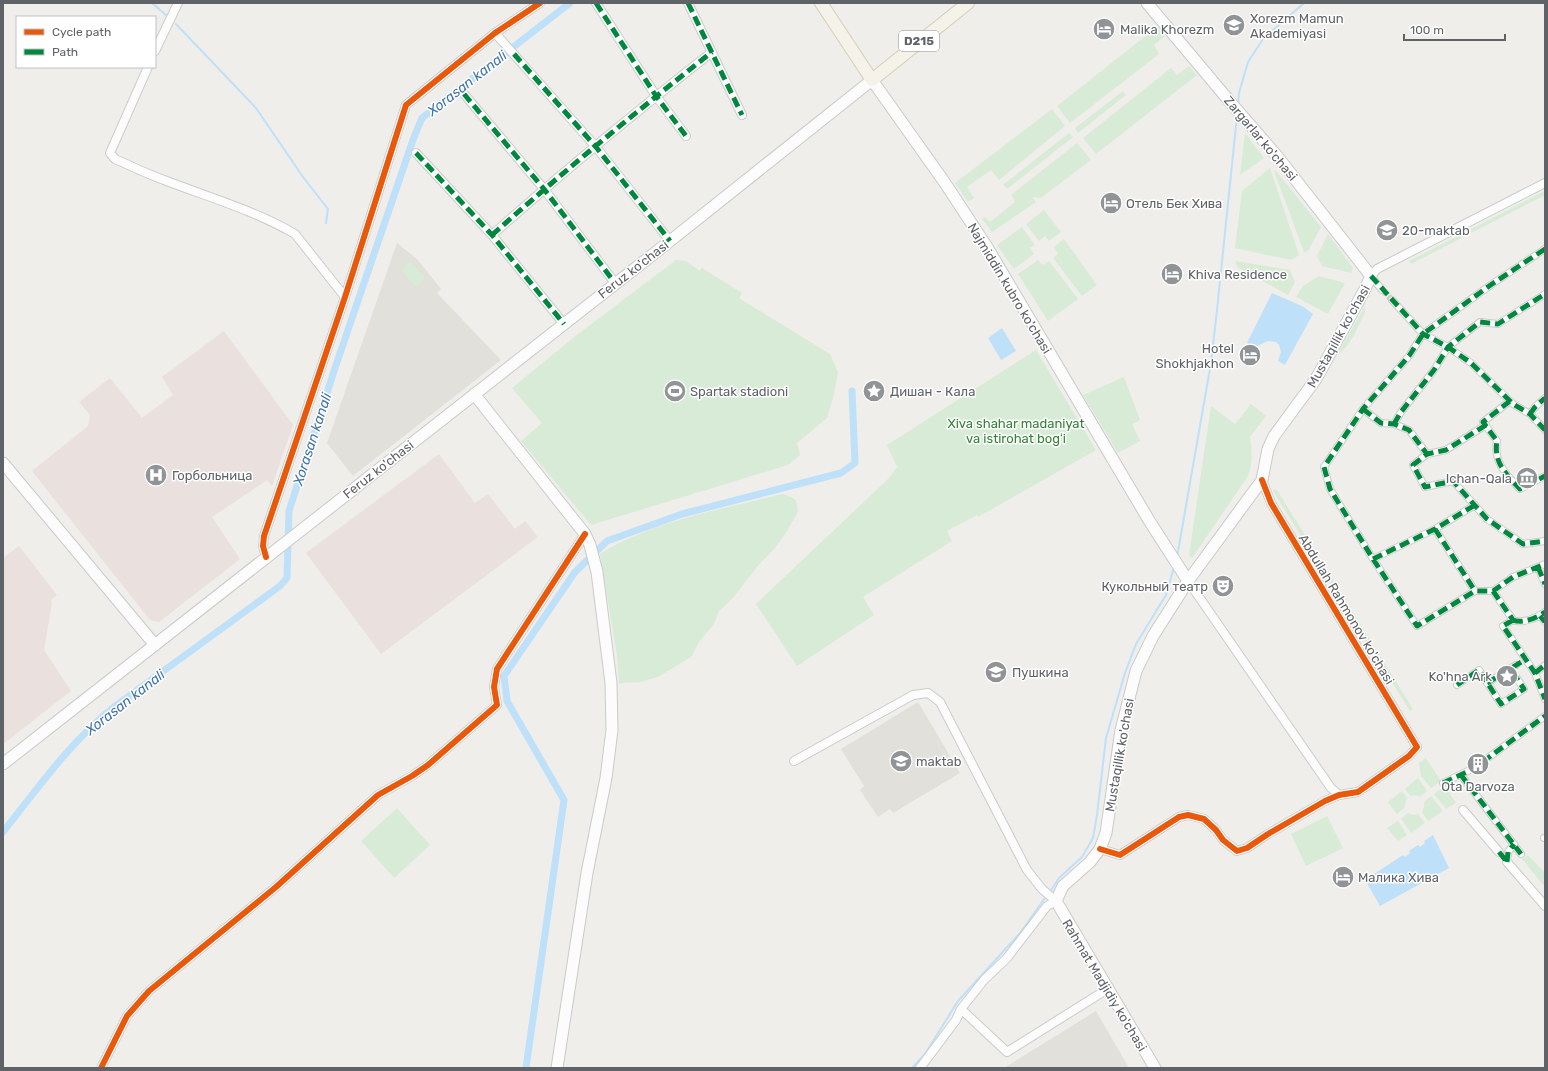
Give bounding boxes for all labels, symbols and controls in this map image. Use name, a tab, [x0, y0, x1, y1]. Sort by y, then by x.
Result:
place label: Xorezm Mamun Akademiyasi	[1250, 11, 1344, 41]
school or university icon: Xorezm Mamun Akademiyasi	[1221, 12, 1247, 38]
legend	[16, 16, 156, 68]
hotel icon: Malika Khorezm	[1091, 16, 1117, 42]
scale bar	[1404, 16, 1505, 42]
place label: Malika Khorezm	[1120, 22, 1214, 37]
text: 100 m	[1410, 23, 1444, 37]
text: Cycle path	[52, 25, 111, 39]
road number: D215	[899, 31, 939, 51]
text: Path	[52, 45, 78, 59]
water label: Xorasan kanali	[423, 47, 511, 120]
street label: Zargarlar ko'chasi	[1220, 93, 1300, 184]
hotel icon: Отель Бек Хива	[1098, 190, 1124, 216]
place label: Отель Бек Хива	[1126, 196, 1222, 211]
school or university icon: 20-maktab	[1374, 217, 1400, 243]
street label: Najmiddin kubro ko'chasi	[965, 220, 1055, 356]
place label: 20-maktab	[1402, 223, 1470, 238]
street label: Feruz ko'chasi	[595, 237, 672, 302]
hotel icon: Khiva Residence	[1159, 261, 1185, 287]
place label: Khiva Residence	[1188, 267, 1287, 282]
street label: Mustaqillik ko'chasi	[1304, 282, 1373, 390]
place label: Hotel Shokhjakhon	[1155, 341, 1234, 371]
hotel icon: Hotel Shokhjakhon	[1237, 342, 1263, 368]
sports icon: Spartak stadioni	[662, 378, 688, 404]
place icon: Дишан - Кала	[861, 378, 887, 404]
place label: Spartak stadioni	[690, 384, 788, 399]
place label: Дишан - Кала	[890, 384, 975, 399]
water label: Xorasan kanali	[289, 390, 336, 488]
park label: Xiva shahar madaniyat va istirohat bogʻi	[947, 416, 1085, 447]
street label: Feruz ko'chasi	[340, 437, 417, 502]
hospital icon: Горбольница	[143, 462, 169, 488]
museum icon: Ichan-Qala	[1514, 465, 1540, 491]
place label: Горбольница	[172, 468, 252, 483]
place label: Ichan-Qala	[1446, 471, 1512, 486]
street label: Abdullah Rahmonov ko'chasi	[1296, 532, 1397, 687]
theatre icon: Кукольный театр	[1210, 573, 1236, 599]
place label: Кукольный театр	[1101, 579, 1208, 594]
school or university icon: Пушкина	[983, 659, 1009, 685]
place icon: Ko'hna Ark	[1494, 663, 1520, 689]
place label: Пушкина	[1012, 665, 1069, 680]
water label: Xorasan kanali	[81, 666, 169, 739]
place label: Ko'hna Ark	[1428, 669, 1492, 684]
street label: Mustaqillik ko'chasi	[1102, 697, 1137, 813]
school or university icon: maktab	[888, 748, 914, 774]
building icon: Ota Darvoza	[1465, 751, 1491, 777]
place label: maktab	[916, 754, 962, 769]
place label: Ota Darvoza	[1441, 779, 1515, 794]
hotel icon: Малика Хива	[1330, 864, 1356, 890]
place label: Малика Хива	[1358, 870, 1439, 885]
street label: Rahmat Madjidiy ko'chasi	[1059, 917, 1150, 1054]

